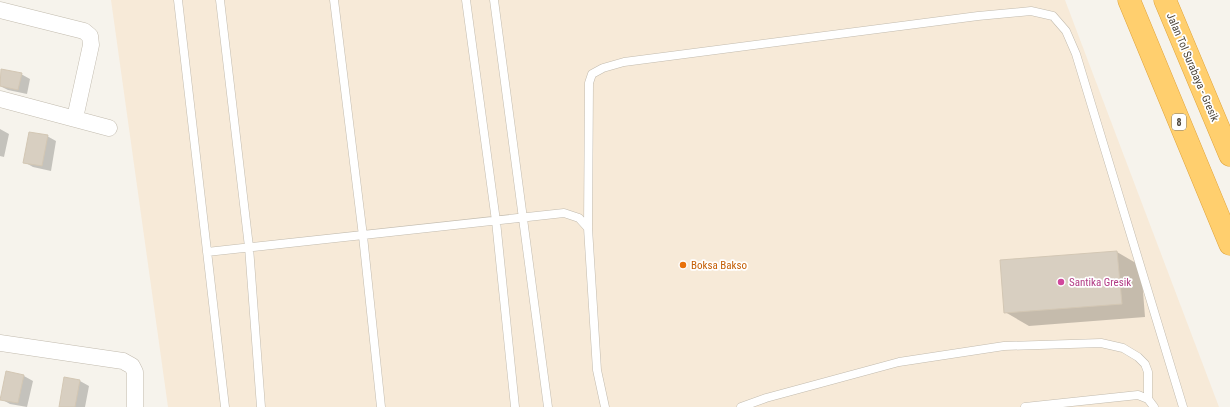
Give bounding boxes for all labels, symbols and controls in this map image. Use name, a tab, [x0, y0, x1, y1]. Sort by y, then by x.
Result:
street label: Jalan Tol Surabaya - Gresik	[1164, 11, 1221, 124]
road number: 8	[1172, 114, 1186, 130]
place label: Boksa Bakso	[691, 259, 748, 272]
marker: Boksa Bakso	[678, 260, 688, 270]
place label: Santika Gresik	[1069, 276, 1131, 289]
marker: Santika Gresik	[1056, 277, 1066, 287]

